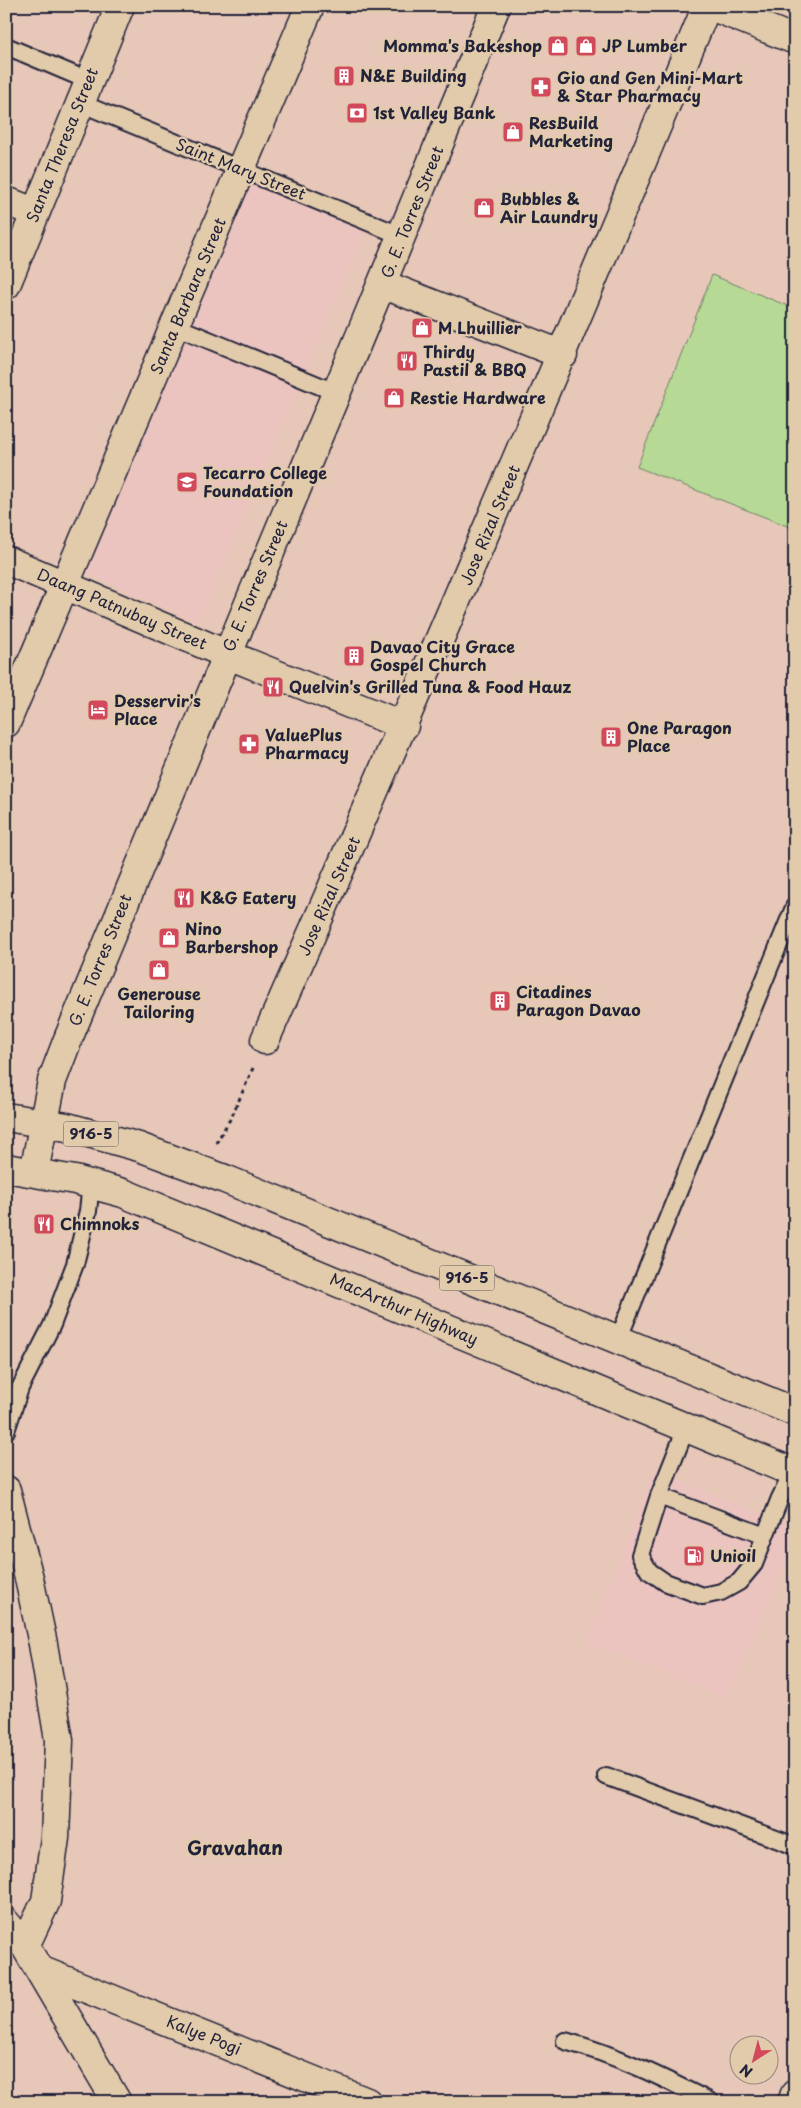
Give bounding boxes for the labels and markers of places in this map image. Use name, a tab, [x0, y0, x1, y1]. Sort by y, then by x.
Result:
place label: Momma's Bakeshop	[383, 33, 542, 57]
place label: JP Lumber	[602, 33, 688, 57]
shop icon: Momma's Bakeshop	[546, 34, 570, 58]
shop icon: JP Lumber	[574, 34, 598, 58]
place label: N&E Building	[360, 63, 467, 87]
building icon: N&E Building	[332, 64, 356, 88]
place label: Gio and Gen Mini-Mart & Star Pharmacy	[557, 65, 743, 107]
pharmacy icon: Gio and Gen Mini-Mart & Star Pharmacy	[529, 75, 553, 99]
place label: 1st Valley Bank	[373, 100, 496, 124]
bank icon: 1st Valley Bank	[345, 101, 369, 125]
place label: ResBuild Marketing	[529, 110, 613, 152]
shop icon: ResBuild Marketing	[501, 120, 525, 144]
place label: Bubbles & Air Laundry	[500, 186, 598, 228]
shop icon: Bubbles & Air Laundry	[472, 196, 496, 220]
place label: M Lhuillier	[438, 315, 523, 339]
shop icon: M Lhuillier	[410, 316, 434, 340]
place label: Thirdy Pastil & BBQ	[423, 339, 527, 381]
restaurant icon: Thirdy Pastil & BBQ	[395, 349, 419, 373]
place label: Restie Hardware	[410, 385, 546, 409]
shop icon: Restie Hardware	[382, 386, 406, 410]
place label: Tecarro College Foundation	[203, 460, 327, 502]
school or university icon: Tecarro College Foundation	[175, 470, 199, 494]
place label: Davao City Grace Gospel Church	[370, 634, 515, 676]
building icon: Davao City Grace Gospel Church	[342, 644, 366, 668]
place label: Quelvin's Grilled Tuna & Food Hauz	[289, 674, 571, 698]
restaurant icon: Quelvin's Grilled Tuna & Food Hauz	[261, 675, 285, 699]
place label: Desservir's Place	[114, 688, 201, 730]
hotel icon: Desservir's Place	[86, 698, 110, 722]
place label: One Paragon Place	[627, 715, 732, 757]
place label: ValuePlus Pharmacy	[265, 722, 349, 764]
building icon: One Paragon Place	[599, 725, 623, 749]
pharmacy icon: ValuePlus Pharmacy	[237, 732, 261, 756]
place label: K&G Eatery	[200, 885, 296, 909]
restaurant icon: K&G Eatery	[172, 886, 196, 910]
place label: Nino Barbershop	[185, 916, 278, 958]
shop icon: Nino Barbershop	[157, 926, 181, 950]
shop icon: Generouse Tailoring	[147, 958, 171, 982]
place label: Citadines Paragon Davao	[516, 979, 641, 1021]
place label: Generouse Tailoring	[117, 981, 201, 1023]
building icon: Citadines Paragon Davao	[488, 989, 512, 1013]
place label: Chimnoks	[60, 1211, 140, 1235]
restaurant icon: Chimnoks	[32, 1212, 56, 1236]
place label: Unioil	[710, 1543, 756, 1567]
fuel station icon: Unioil	[682, 1544, 706, 1568]

